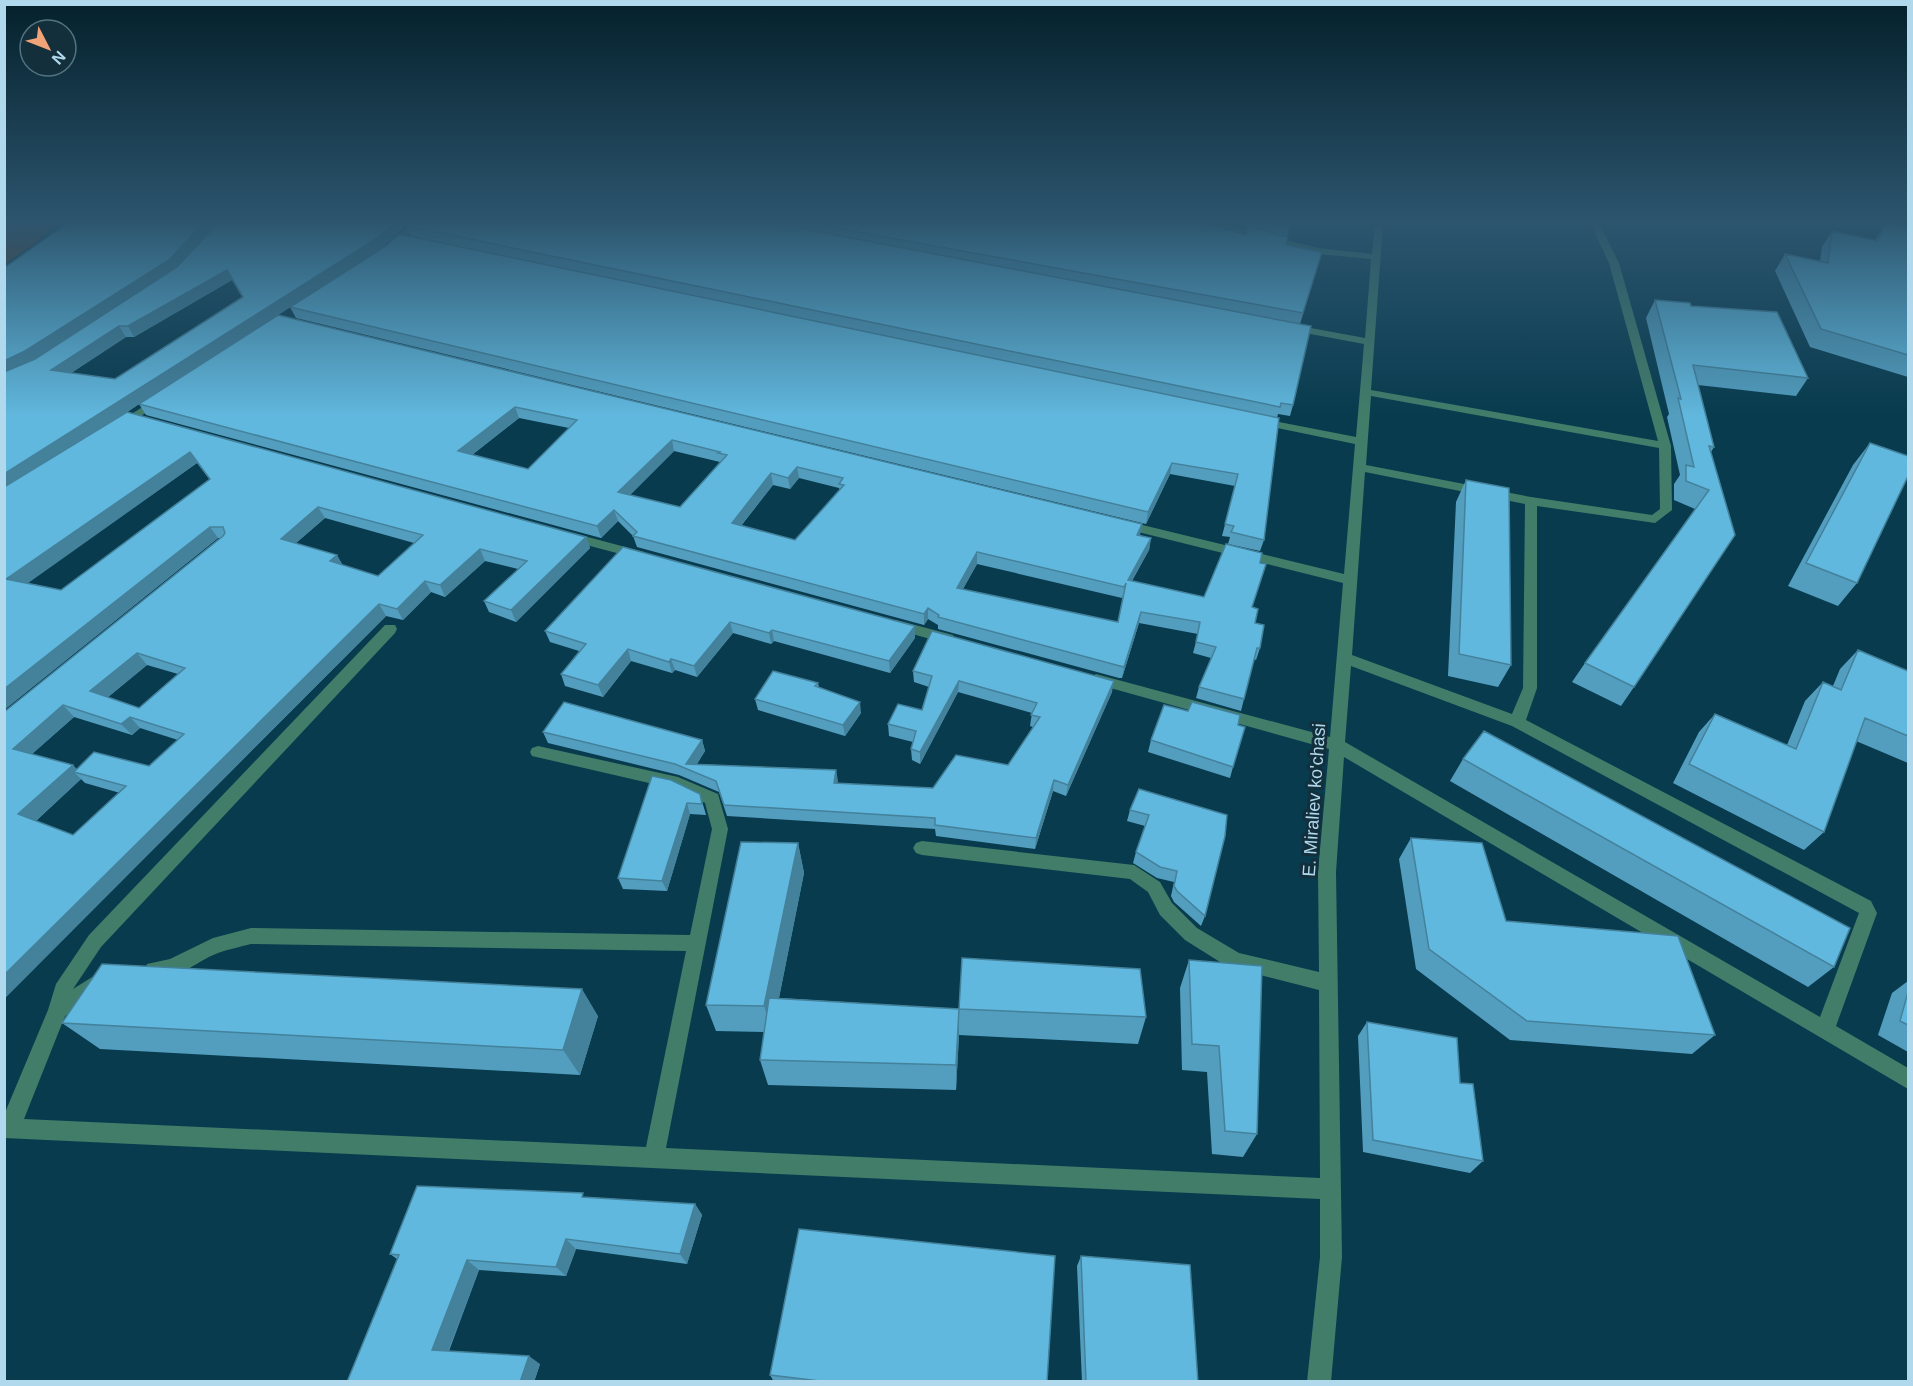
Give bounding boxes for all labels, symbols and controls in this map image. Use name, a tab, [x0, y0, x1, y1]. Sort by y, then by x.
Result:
north arrow	[18, 18, 78, 78]
text: N	[49, 48, 69, 68]
street label: E. Miraliev ko'chasi	[1299, 723, 1329, 877]

